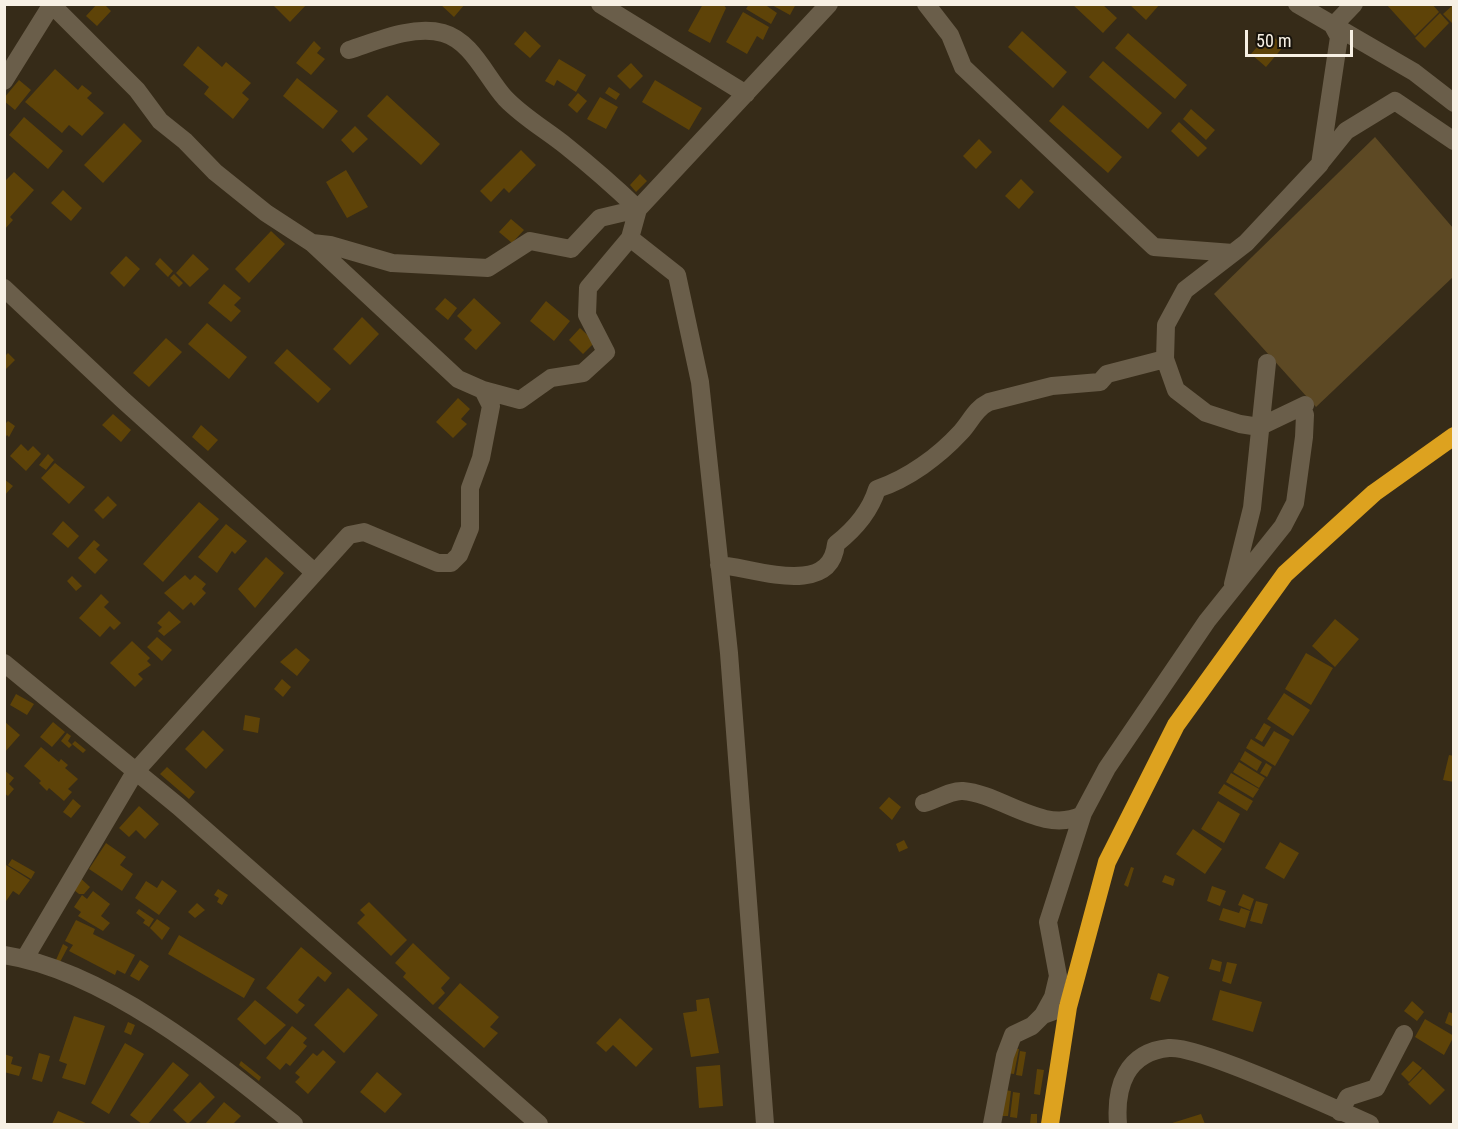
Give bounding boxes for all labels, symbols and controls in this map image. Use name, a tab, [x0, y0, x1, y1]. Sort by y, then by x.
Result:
scale bar	[1248, 18, 1356, 56]
text: 50 m	[1256, 30, 1291, 51]

